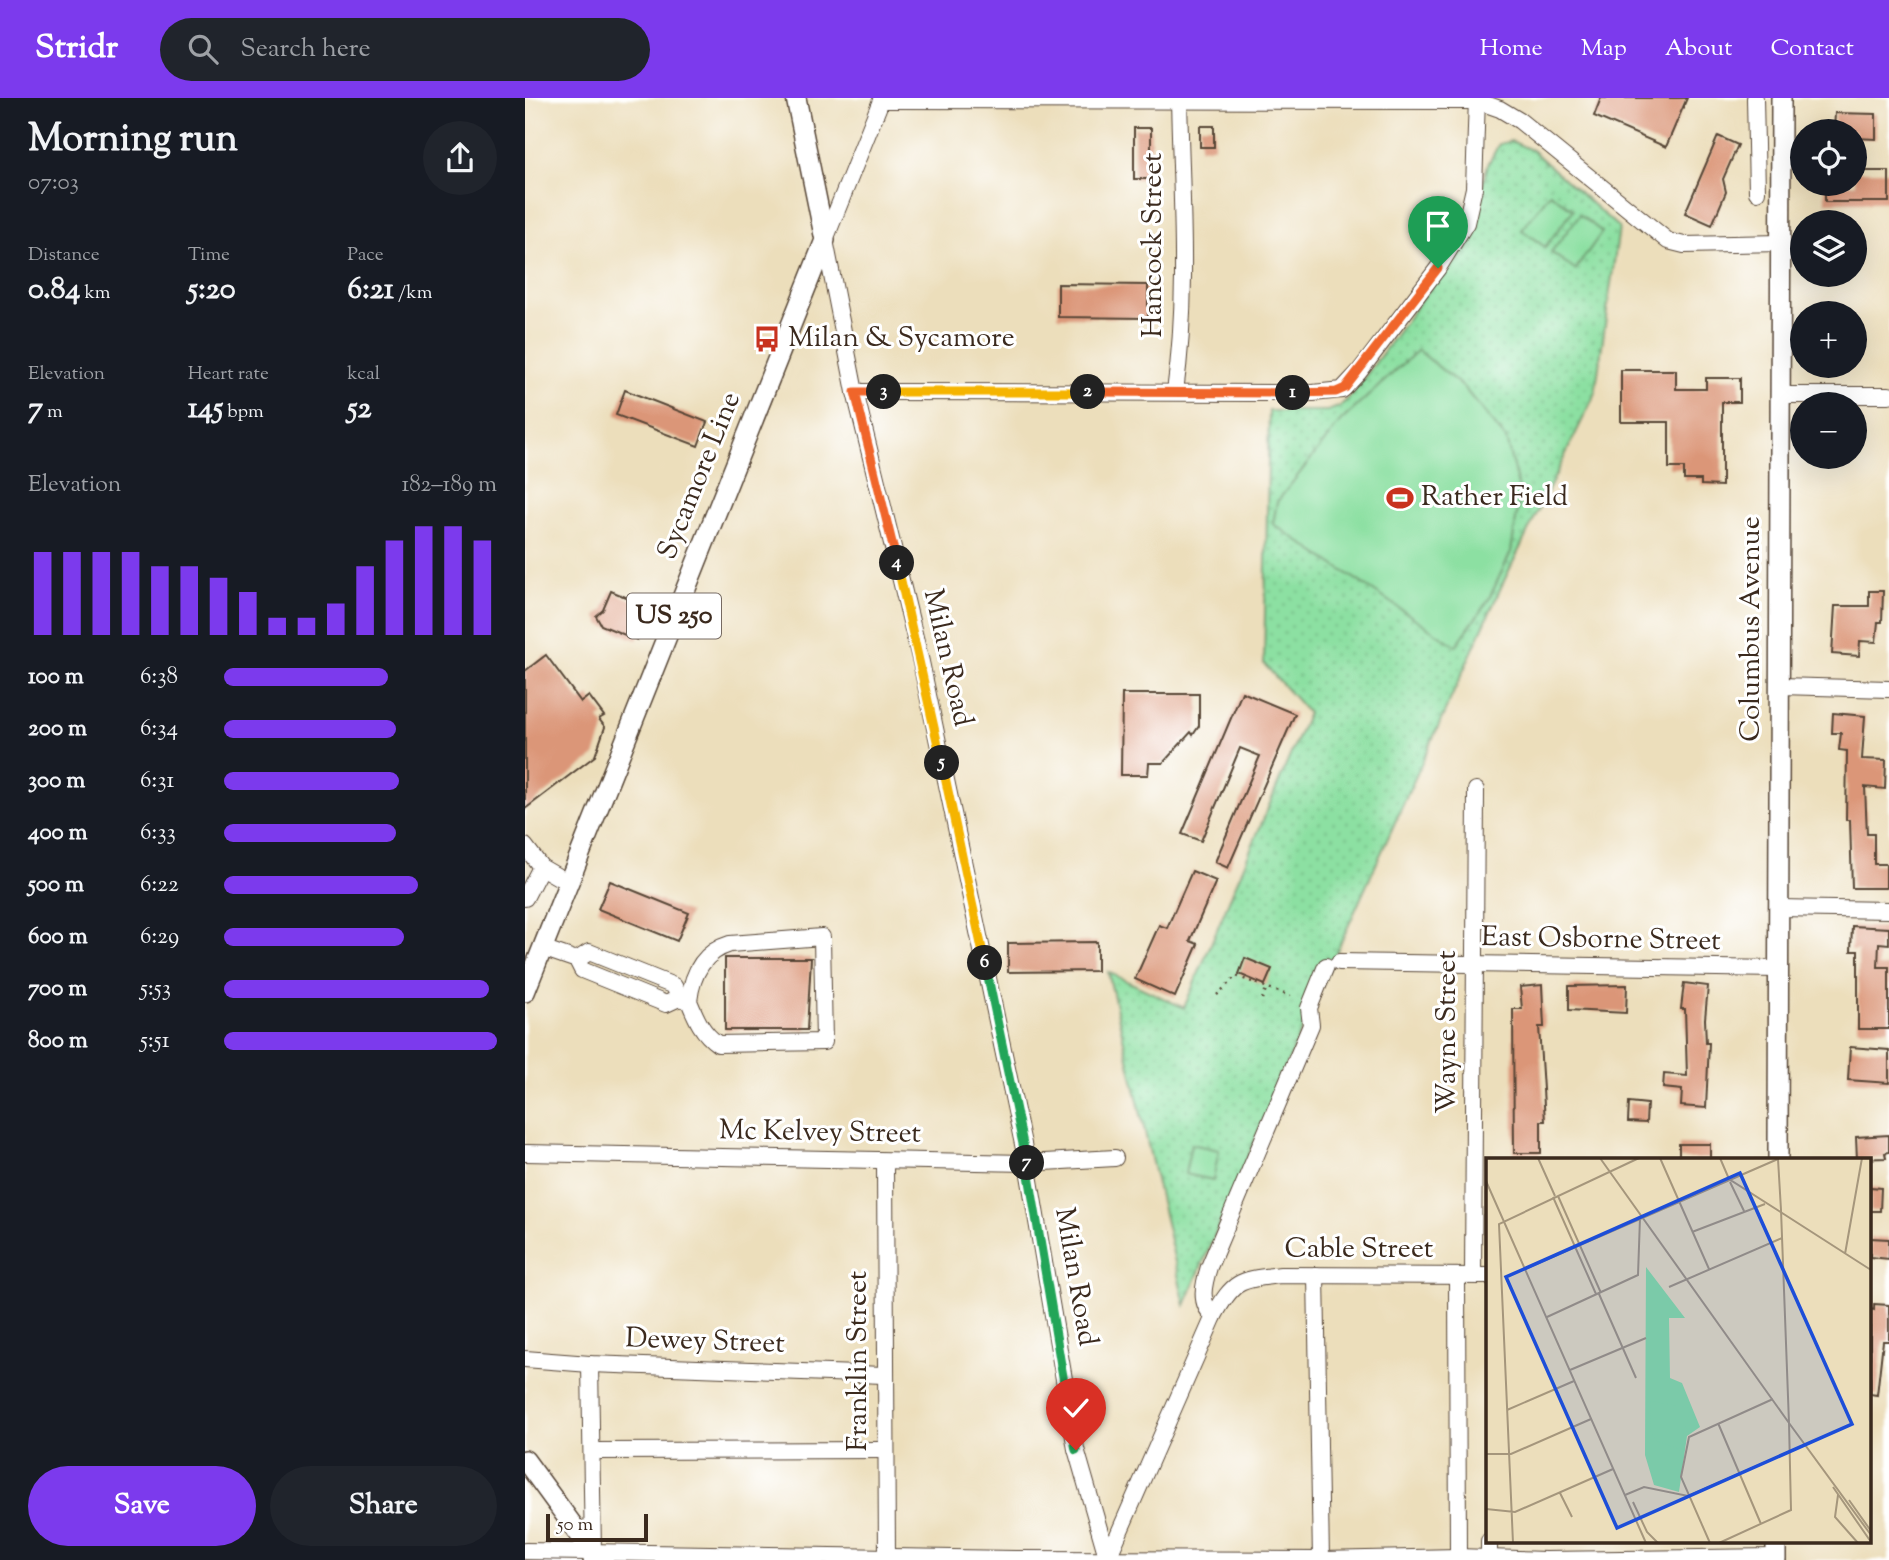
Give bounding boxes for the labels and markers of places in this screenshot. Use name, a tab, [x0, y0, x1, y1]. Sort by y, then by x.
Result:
pin	[1408, 196, 1468, 268]
place label: Milan & Sycamore	[788, 319, 1015, 359]
bus stop icon: Milan & Sycamore	[752, 324, 782, 354]
pin: 3	[867, 374, 901, 410]
pin: 2	[1071, 374, 1105, 410]
pin: 1	[1275, 376, 1311, 410]
place label: Rather Field	[1421, 478, 1568, 518]
sports icon: Rather Field	[1385, 483, 1415, 513]
pin: 4	[879, 546, 915, 580]
pin: 5	[925, 746, 959, 780]
pin: 6	[967, 946, 1002, 980]
pin: 7	[1009, 1146, 1045, 1180]
pin	[1046, 1378, 1106, 1450]

